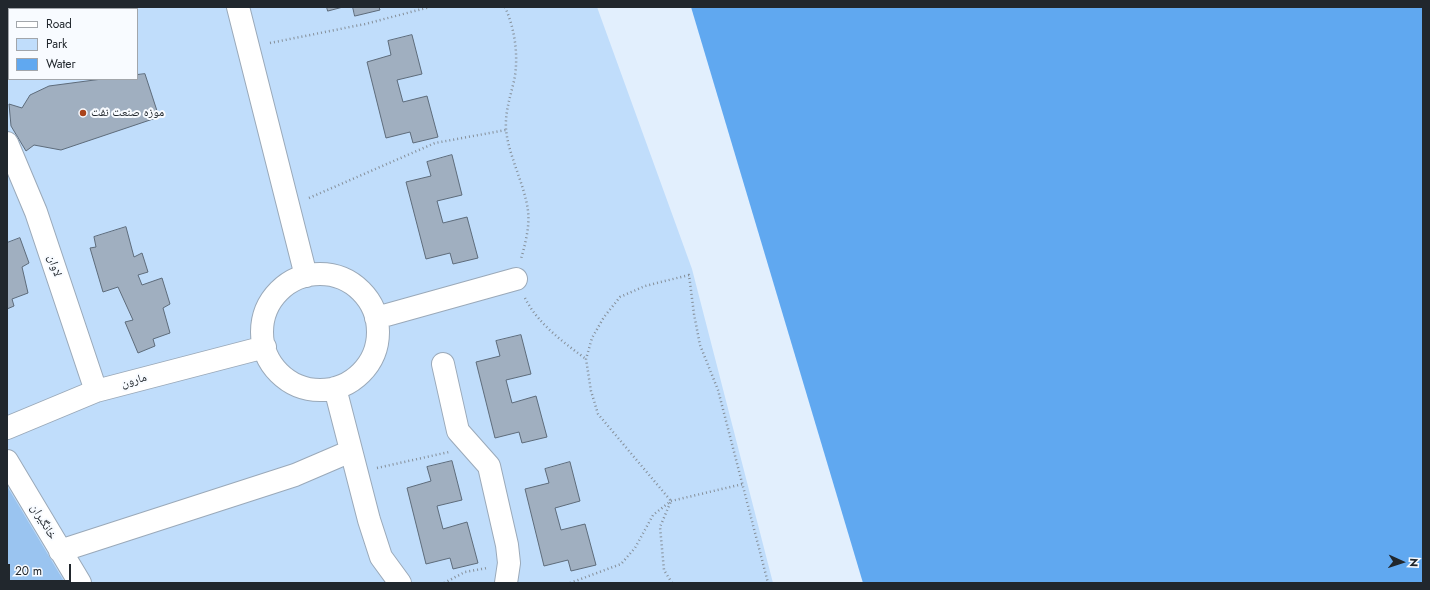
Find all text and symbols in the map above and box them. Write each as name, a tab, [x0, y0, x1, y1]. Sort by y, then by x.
legend	[8, 8, 138, 80]
text: Road	[46, 15, 72, 33]
text: Park	[46, 35, 67, 53]
text: Water	[46, 55, 76, 73]
place label: موزه صنعت نفت	[91, 106, 164, 120]
marker: موزه صنعت نفت	[78, 108, 88, 118]
street label: لاوان	[44, 253, 64, 279]
street label: مارون	[120, 371, 148, 391]
street label: خانگیران	[27, 502, 59, 542]
north arrow	[1382, 542, 1422, 582]
scale bar	[10, 556, 73, 582]
text: N	[1406, 558, 1422, 567]
text: 20 m	[15, 562, 42, 580]

